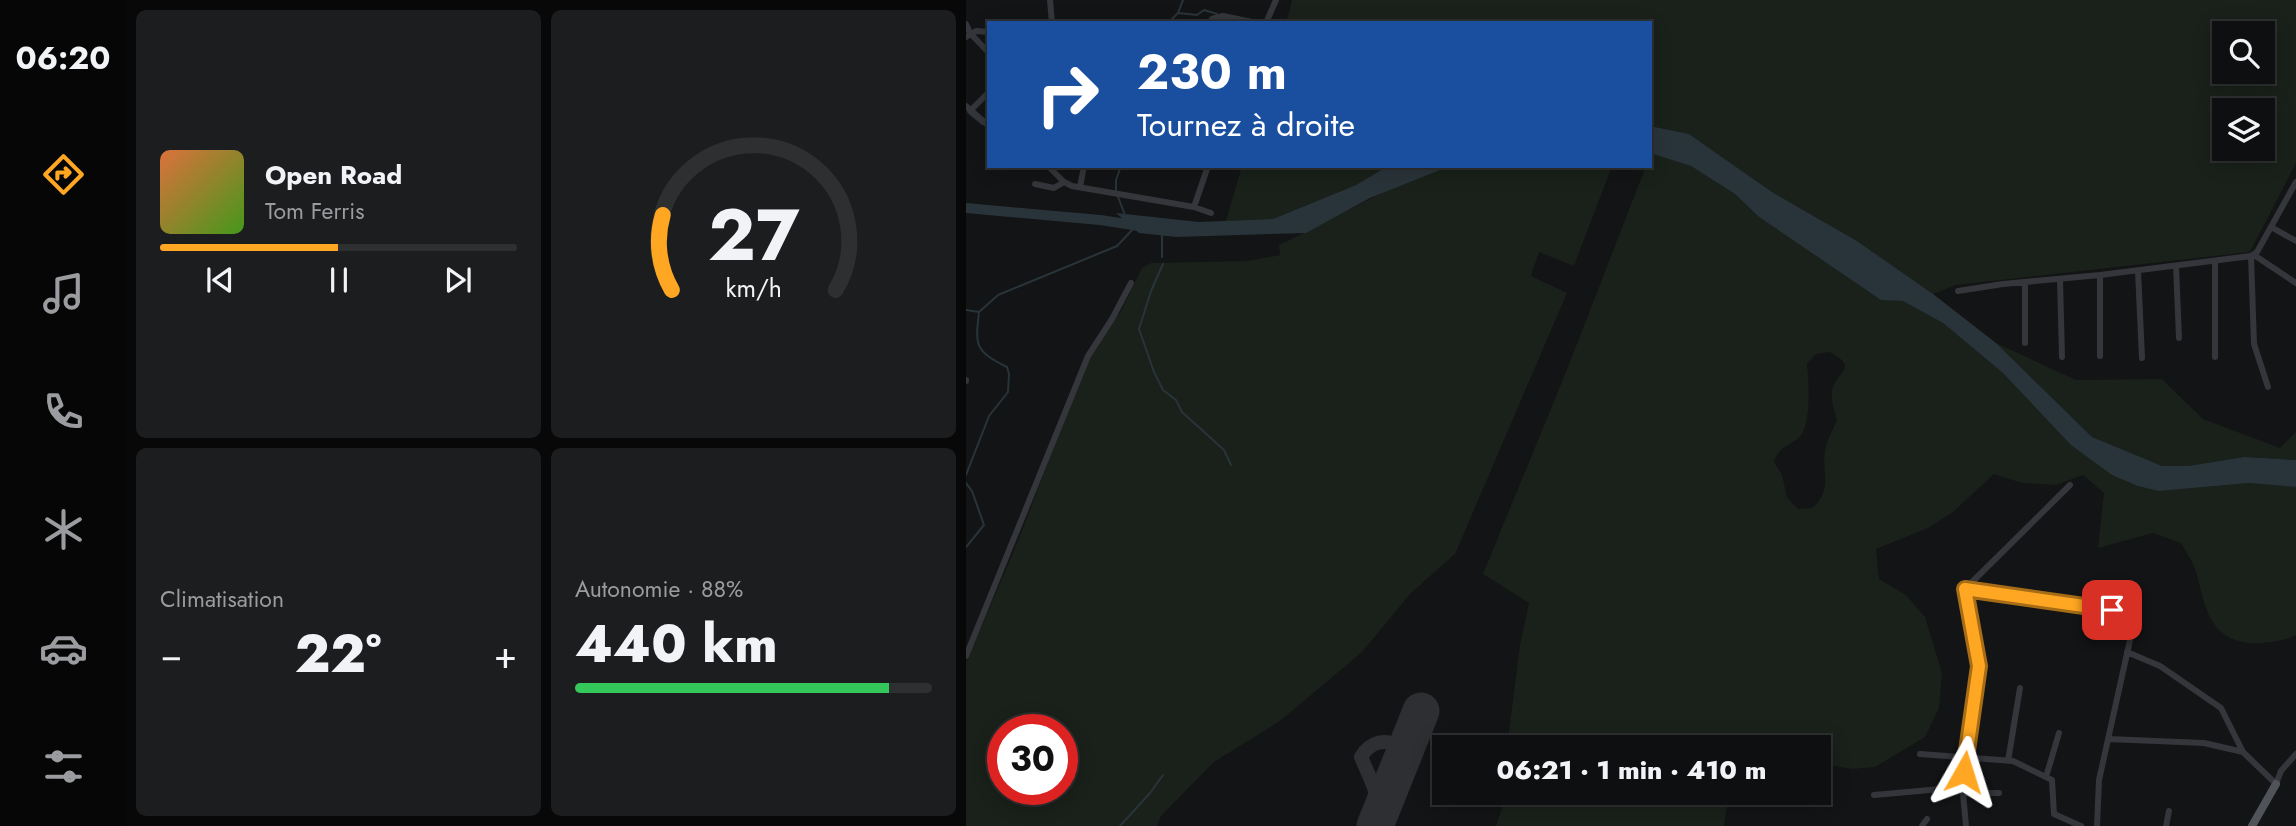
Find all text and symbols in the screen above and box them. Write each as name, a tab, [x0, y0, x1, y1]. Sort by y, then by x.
map controls	[2212, 21, 2275, 161]
button: search	[2212, 21, 2275, 84]
text: 06:20	[15, 35, 111, 81]
text: 230 m	[1137, 37, 1287, 107]
icon: right	[1022, 49, 1113, 140]
button: layers	[2212, 98, 2275, 161]
text: Tournez à droite	[1137, 102, 1355, 148]
icon: directions	[39, 150, 88, 199]
text: Open Road	[265, 156, 402, 194]
text: 27	[708, 183, 799, 288]
text: Tom Ferris	[265, 194, 364, 228]
icon: previous	[201, 261, 239, 299]
icon: pause	[320, 261, 358, 299]
icon: next	[439, 261, 477, 299]
icon: music	[39, 269, 88, 318]
text: km/h	[725, 270, 782, 306]
icon: phone	[39, 387, 88, 436]
icon: climate	[39, 505, 88, 554]
text: Autonomie · 88%	[575, 572, 743, 606]
pin	[2082, 580, 2142, 640]
text: Climatisation	[160, 582, 284, 616]
icon: arrive	[2093, 591, 2131, 629]
text: 440 km	[575, 606, 778, 682]
text: 22°	[295, 616, 381, 692]
icon: car	[39, 624, 88, 673]
text: −	[160, 627, 182, 682]
text: +	[494, 627, 517, 682]
speed limit sign: 30	[987, 714, 1078, 805]
position arrow	[1927, 735, 2001, 809]
icon: filters	[39, 742, 88, 791]
text: 06:21 · 1 min · 410 m	[1497, 751, 1766, 789]

